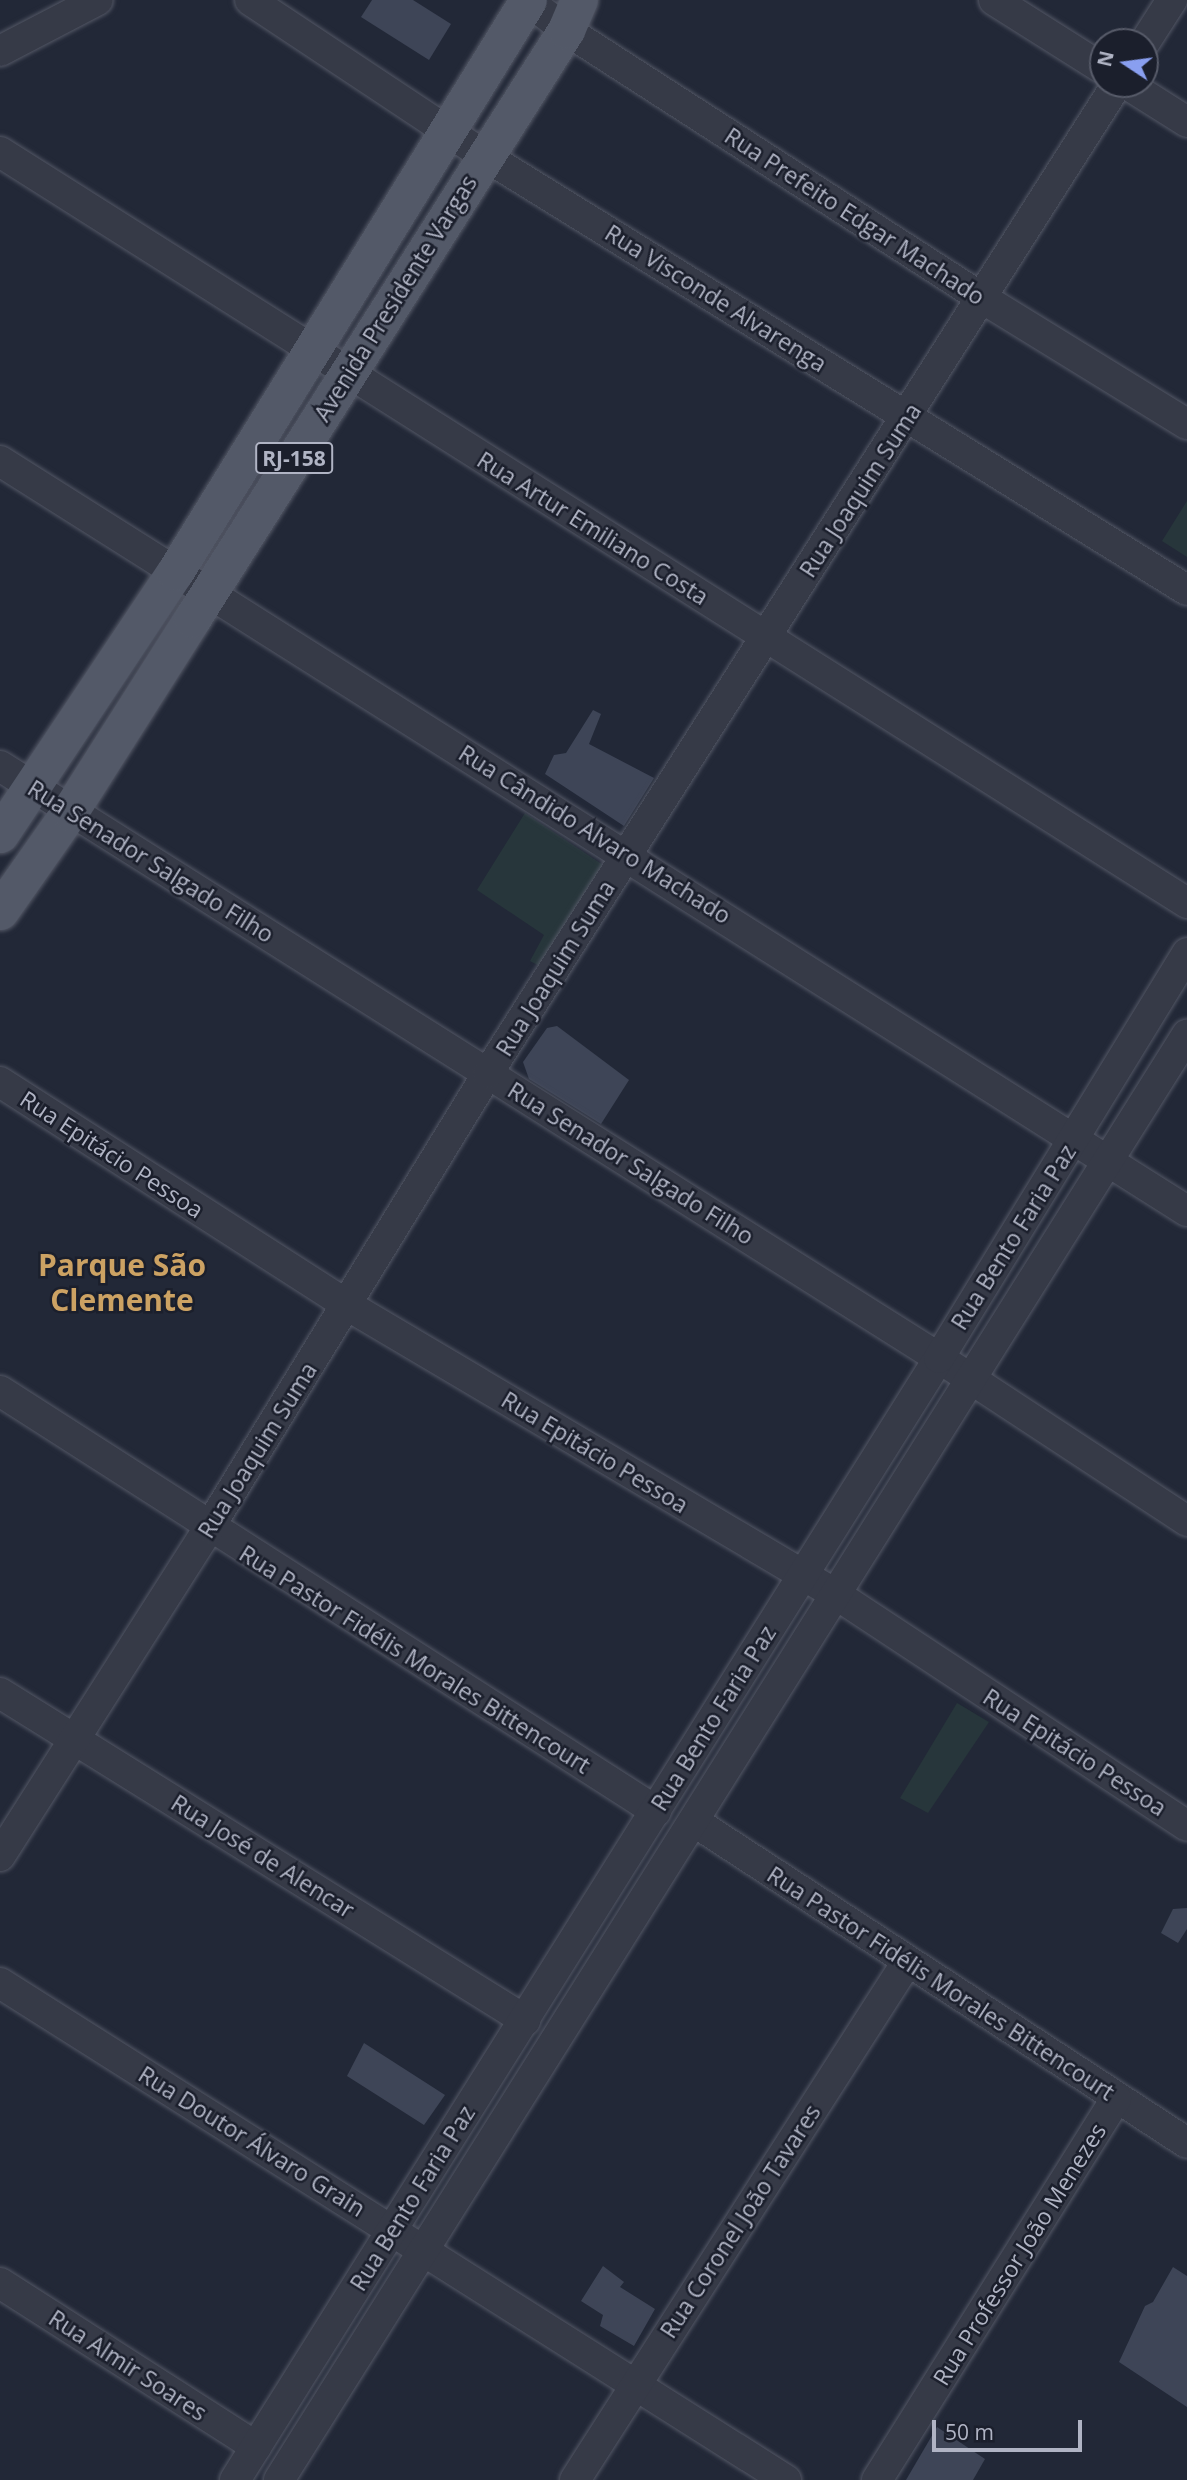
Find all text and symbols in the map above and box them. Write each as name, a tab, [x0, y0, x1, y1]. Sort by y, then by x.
north arrow	[1089, 28, 1159, 98]
text: N	[1091, 48, 1120, 69]
street label: Rua Prefeito Edgar Machado	[720, 122, 990, 310]
street label: Avenida Presidente Vargas	[308, 170, 482, 426]
street label: Rua Visconde Alvarenga	[600, 219, 832, 377]
street label: Rua Joaquim Suma	[793, 398, 927, 582]
road number: RJ-158	[254, 440, 334, 476]
street label: Rua Artur Emiliano Costa	[472, 446, 714, 610]
street label: Rua Cândido Alvaro Machado	[454, 739, 736, 929]
street label: Rua Senador Salgado Filho	[23, 774, 279, 948]
street label: Rua Joaquim Suma	[490, 875, 620, 1061]
street label: Rua Senador Salgado Filho	[503, 1076, 759, 1250]
street label: Rua Epitácio Pessoa	[15, 1085, 209, 1223]
street label: Rua Bento Faria Paz	[945, 1139, 1081, 1335]
district label: Parque São Clemente	[38, 1247, 206, 1318]
street label: Rua Joaquim Suma	[192, 1357, 322, 1543]
street label: Rua Epitácio Pessoa	[497, 1385, 693, 1519]
street label: Rua Pastor Fidélis Morales Bittencourt	[235, 1539, 595, 1779]
street label: Rua Bento Faria Paz	[645, 1620, 781, 1816]
street label: Rua Epitácio Pessoa	[978, 1683, 1172, 1821]
street label: Rua José de Alencar	[166, 1789, 360, 1923]
street label: Rua Pastor Fidélis Morales Bittencourt	[762, 1860, 1120, 2106]
street label: Rua Doutor Álvaro Grain	[134, 2060, 370, 2222]
street label: Rua Coronel João Tavares	[654, 2099, 826, 2343]
street label: Rua Bento Faria Paz	[344, 2100, 480, 2296]
street label: Rua Professor João Menezes	[927, 2118, 1111, 2390]
street label: Rua Almir Soares	[44, 2304, 212, 2426]
scale bar	[935, 2406, 1086, 2450]
text: 50 m	[945, 2418, 994, 2446]

